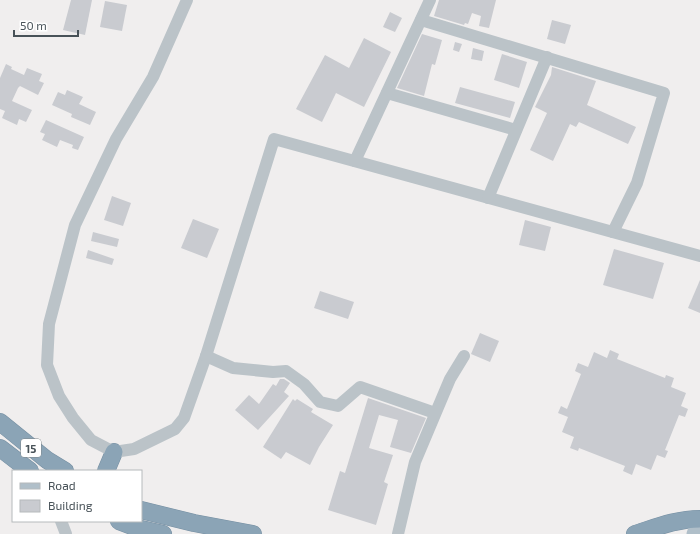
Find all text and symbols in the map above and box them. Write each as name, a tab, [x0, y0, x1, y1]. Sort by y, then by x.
scale bar	[14, 12, 78, 38]
text: 50 m	[20, 18, 47, 32]
road number: 15	[21, 439, 41, 457]
legend	[12, 470, 142, 522]
text: Road	[48, 478, 76, 492]
text: Building	[48, 498, 93, 512]

